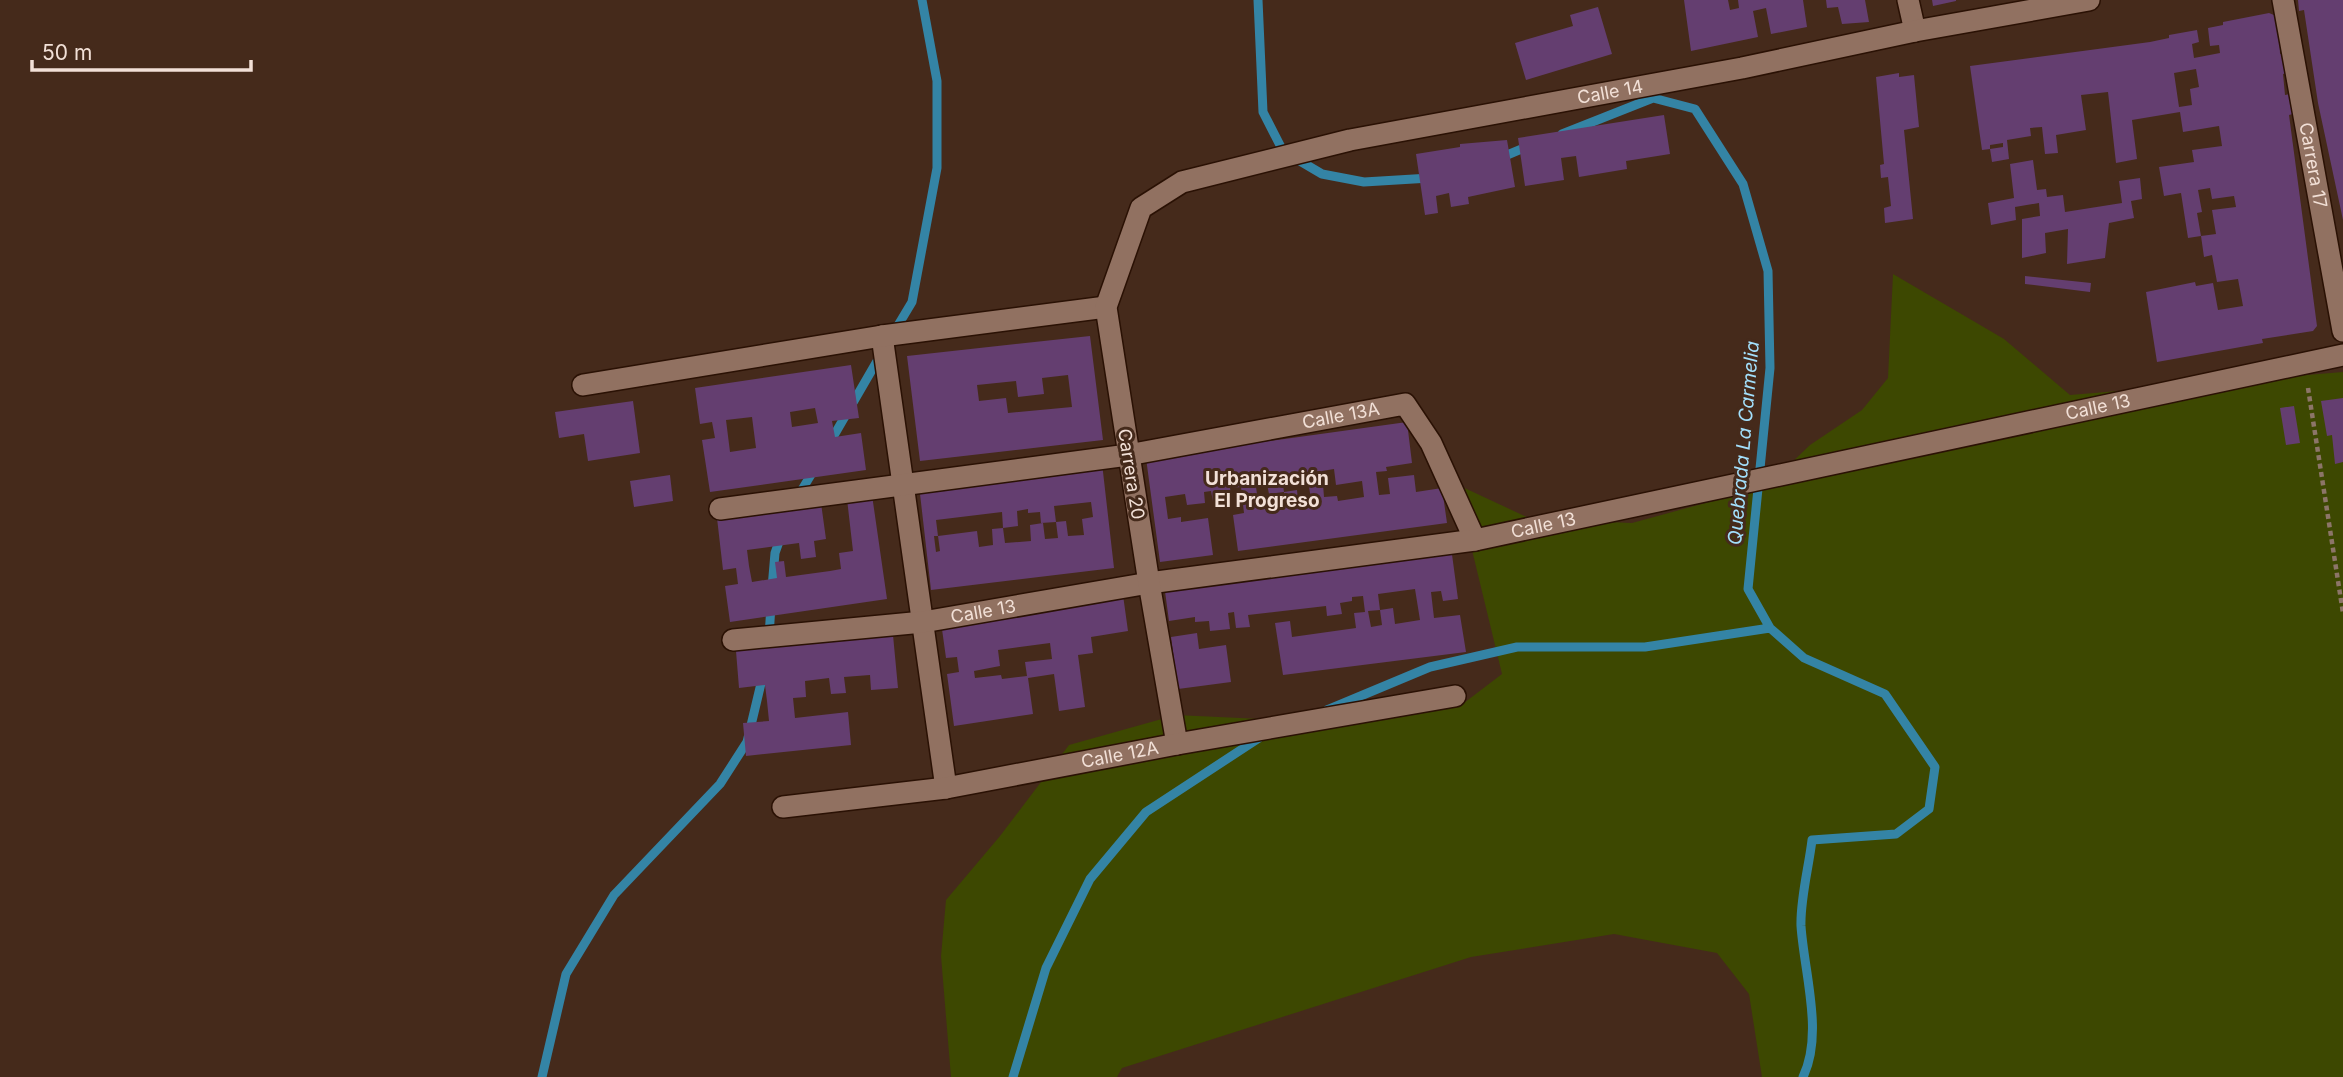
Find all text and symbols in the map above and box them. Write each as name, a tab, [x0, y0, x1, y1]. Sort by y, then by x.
scale bar	[32, 28, 250, 72]
text: 50 m	[42, 40, 92, 65]
street label: Calle 14	[1575, 75, 1645, 108]
street label: Carrera 17	[2295, 121, 2332, 210]
water label: Quebrada La Carmelia	[1723, 340, 1764, 546]
street label: Calle 13	[2063, 390, 2132, 424]
street label: Calle 13A	[1300, 398, 1381, 433]
street label: Carrera 20	[1114, 427, 1149, 521]
district label: Urbanización El Progreso	[1205, 467, 1329, 512]
street label: Calle 13	[1509, 508, 1578, 542]
street label: Calle 13	[949, 595, 1017, 627]
street label: Calle 12A	[1079, 737, 1160, 772]

